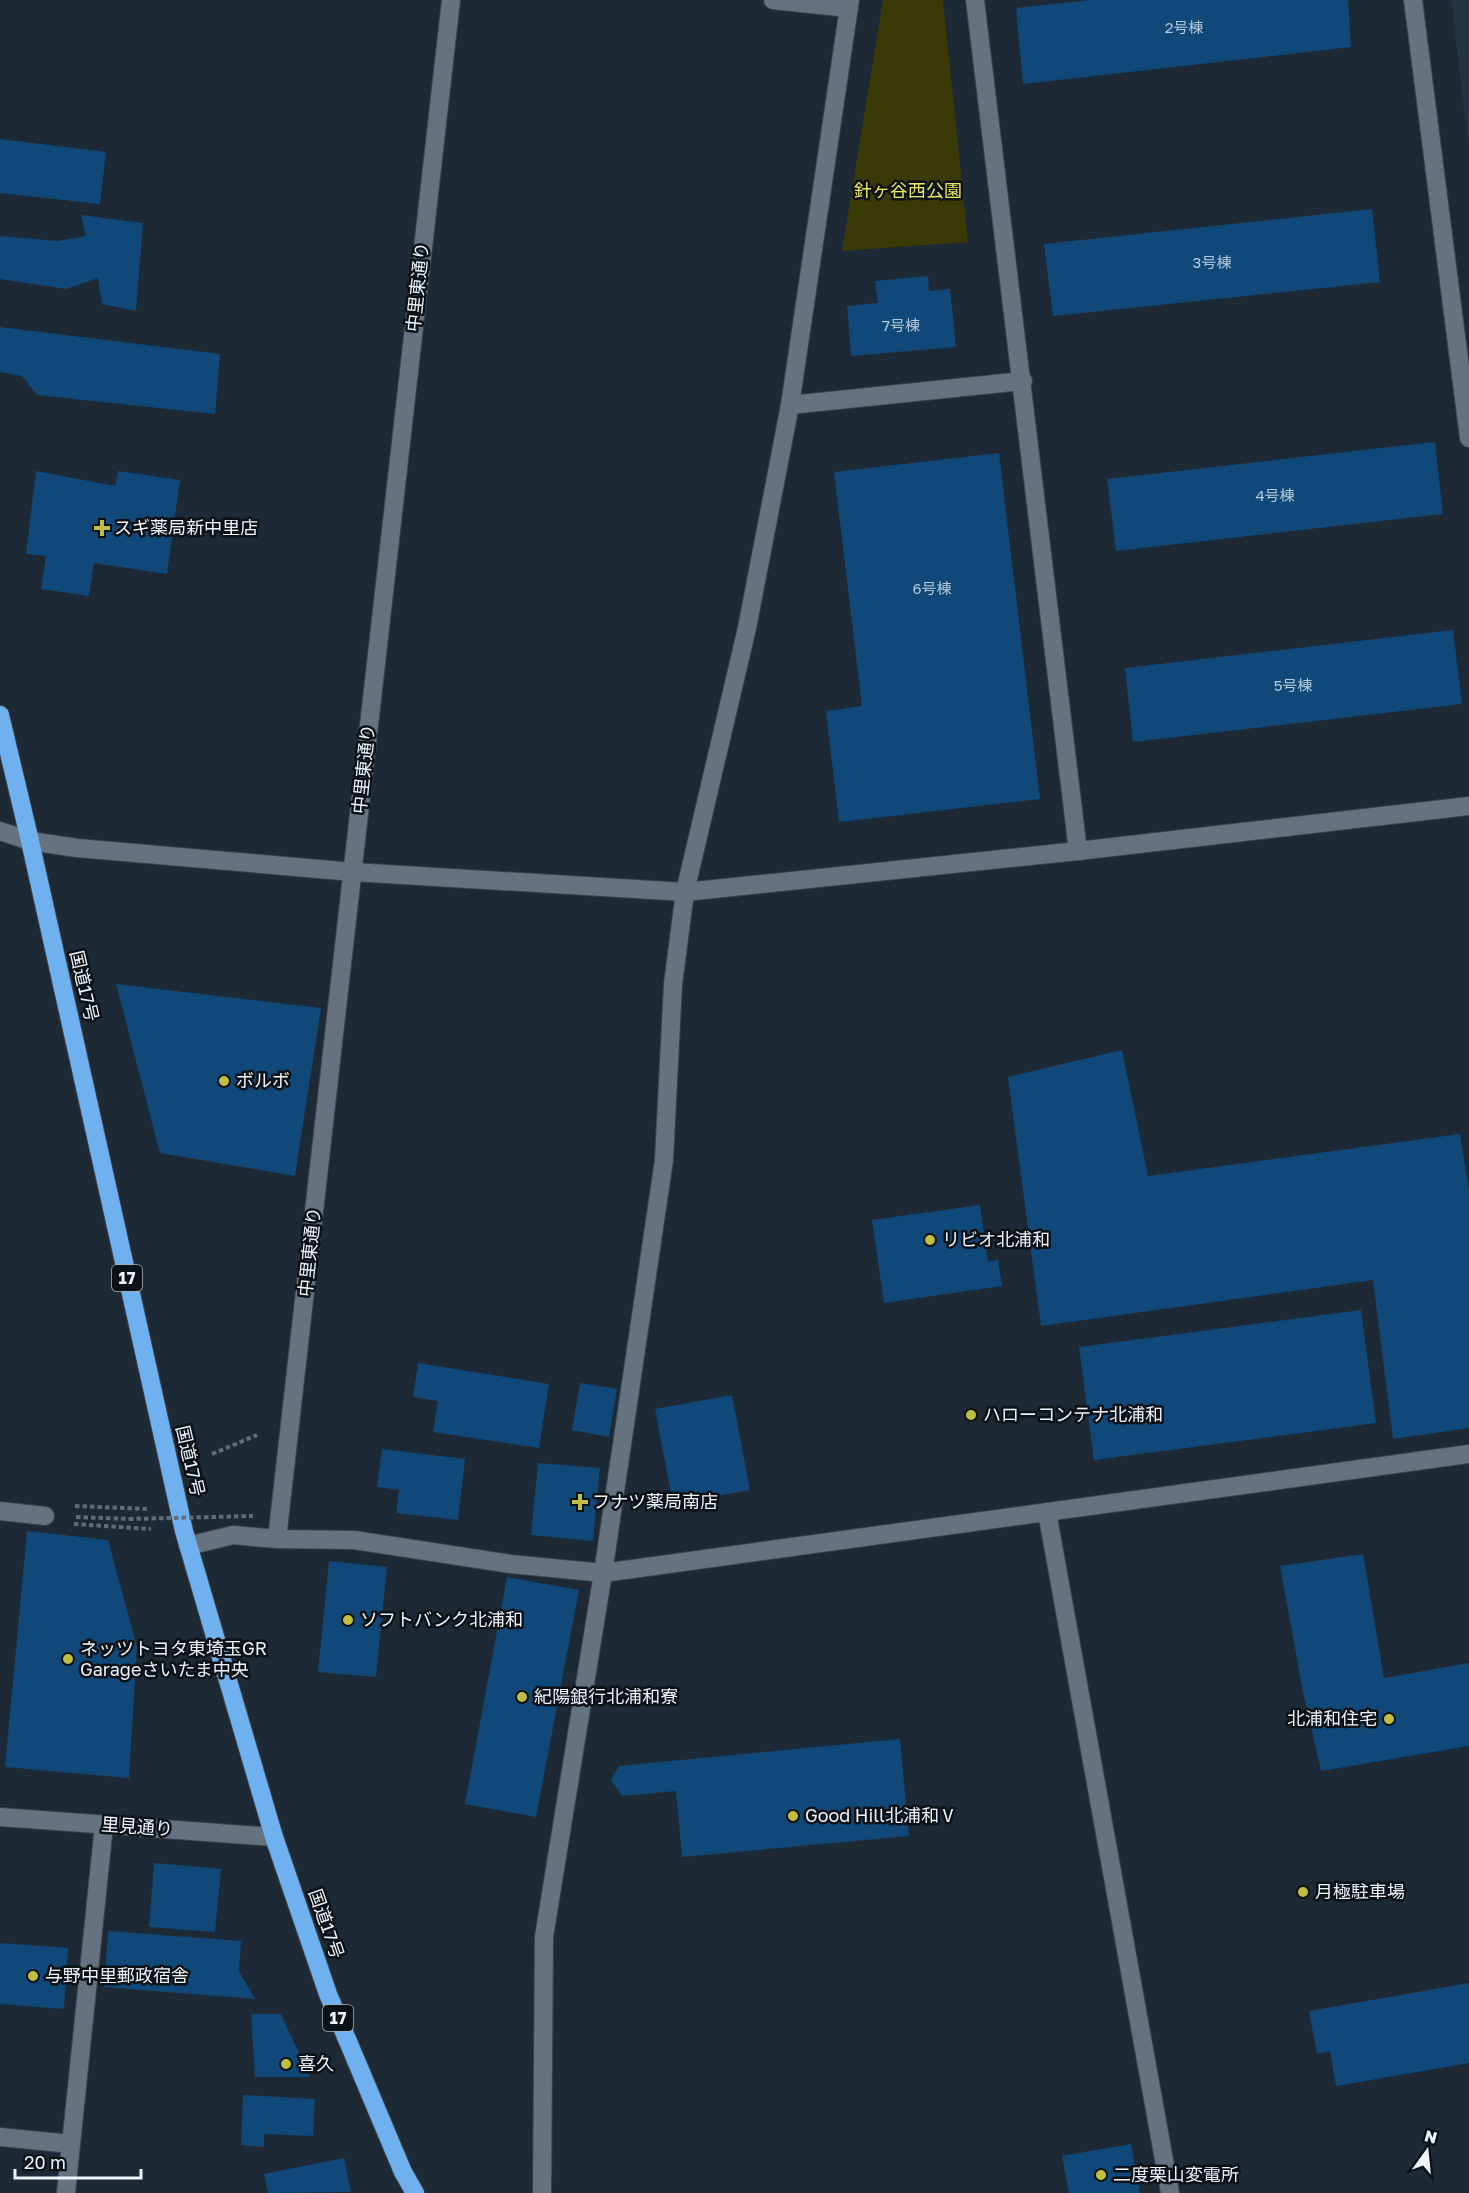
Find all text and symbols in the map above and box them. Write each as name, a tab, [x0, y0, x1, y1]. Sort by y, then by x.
house number: 2号棟	[1165, 18, 1203, 36]
park label: 針ヶ谷西公園	[854, 179, 962, 201]
street label: 中里東通り	[401, 241, 433, 333]
house number: 3号棟	[1193, 253, 1231, 271]
house number: 7号棟	[882, 316, 920, 334]
house number: 4号棟	[1255, 486, 1295, 504]
place label: スギ薬局新中里店	[114, 516, 258, 538]
marker: スギ薬局新中里店	[95, 521, 109, 535]
house number: 6号棟	[912, 579, 952, 597]
house number: 5号棟	[1274, 676, 1312, 694]
street label: 中里東通り	[347, 723, 379, 815]
street label: 国道17号	[66, 948, 104, 1023]
place label: ボルボ	[236, 1069, 290, 1091]
marker: ボルボ	[217, 1074, 231, 1088]
street label: 中里東通り	[293, 1206, 325, 1298]
place label: リビオ北浦和	[942, 1228, 1050, 1250]
marker: リビオ北浦和	[923, 1233, 937, 1247]
road number: 17	[112, 1265, 142, 1291]
place label: ハローコンテナ北浦和	[983, 1403, 1163, 1425]
marker: ハローコンテナ北浦和	[964, 1408, 978, 1422]
street label: 国道17号	[172, 1423, 210, 1498]
place label: フナツ薬局南店	[592, 1490, 718, 1512]
marker: フナツ薬局南店	[573, 1495, 587, 1509]
place label: ソフトバンク北浦和	[360, 1608, 523, 1630]
marker: ソフトバンク北浦和	[341, 1613, 355, 1627]
place label: ネッツトヨタ東埼玉GR Garageさいたま中央	[80, 1637, 267, 1680]
marker: ネッツトヨタ東埼玉GR Garageさいたま中央	[61, 1652, 75, 1666]
place label: 紀陽銀行北浦和寮	[534, 1685, 678, 1707]
marker: 紀陽銀行北浦和寮	[515, 1690, 529, 1704]
place label: 北浦和住宅	[1287, 1707, 1377, 1729]
marker: 北浦和住宅	[1382, 1712, 1396, 1726]
place label: Good Hill北浦和Ⅴ	[805, 1804, 957, 1826]
marker: Good Hill北浦和Ⅴ	[786, 1809, 800, 1823]
street label: 里見通り	[100, 1813, 174, 1839]
place label: 月極駐車場	[1315, 1880, 1405, 1902]
marker: 月極駐車場	[1296, 1885, 1310, 1899]
street label: 国道17号	[305, 1886, 349, 1961]
place label: 与野中里郵政宿舎	[45, 1964, 189, 1986]
marker: 与野中里郵政宿舎	[26, 1969, 40, 1983]
road number: 17	[323, 2005, 353, 2031]
place label: 喜久	[298, 2052, 334, 2074]
marker: 喜久	[279, 2057, 293, 2071]
north arrow	[1397, 2121, 1457, 2181]
text: N	[1422, 2125, 1439, 2148]
scale bar	[15, 2142, 141, 2180]
text: 20 m	[24, 2151, 66, 2173]
place label: 二度栗山変電所	[1113, 2163, 1239, 2185]
marker: 二度栗山変電所	[1094, 2168, 1108, 2182]

